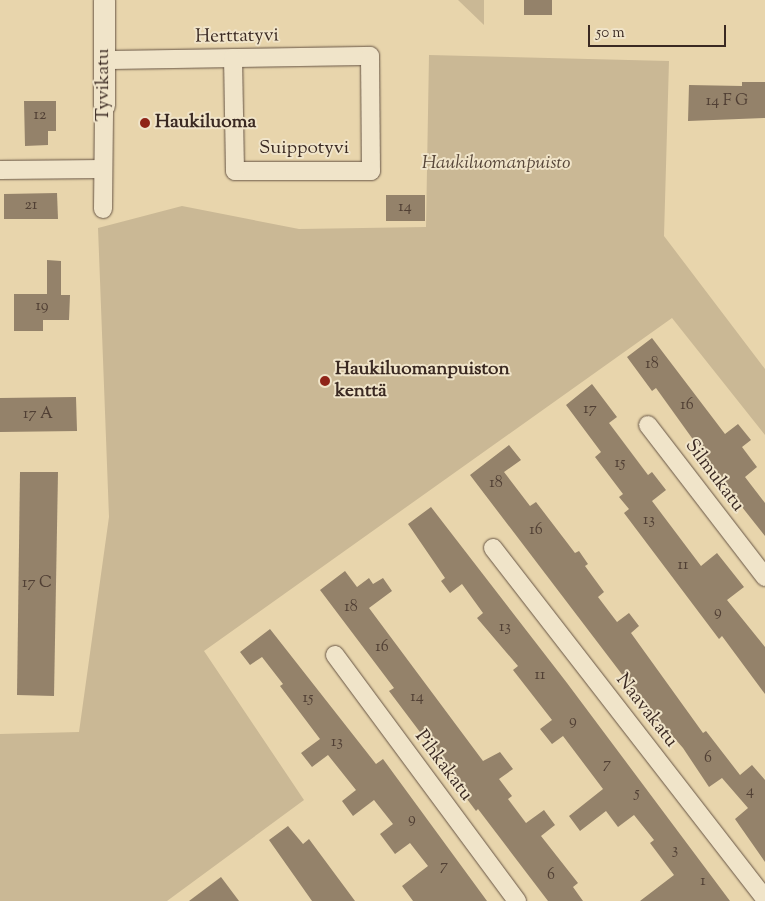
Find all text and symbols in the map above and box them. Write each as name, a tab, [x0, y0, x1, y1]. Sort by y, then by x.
scale bar	[590, 15, 728, 47]
text: 50 m	[596, 23, 625, 44]
street label: Herttatyvi	[195, 25, 279, 49]
street label: Tyvikatu	[93, 49, 115, 121]
house number: 14 F G	[706, 92, 748, 112]
house number: 12	[34, 106, 46, 126]
place label: Haukiluoma	[155, 112, 256, 134]
marker: Haukiluoma	[139, 117, 151, 129]
street label: Suippotyvi	[259, 138, 349, 160]
park label: Haukiluomanpuisto	[422, 153, 570, 175]
house number: 21	[25, 196, 37, 216]
house number: 14	[398, 198, 412, 218]
house number: 19	[35, 297, 49, 317]
house number: 18	[645, 355, 659, 375]
place label: Haukiluomanpuiston kenttä	[335, 359, 510, 403]
marker: Haukiluomanpuiston kenttä	[319, 375, 331, 387]
house number: 16	[680, 396, 694, 416]
house number: 17	[583, 400, 597, 420]
house number: 17 A	[23, 405, 53, 425]
street label: Silmukatu	[679, 435, 749, 517]
house number: 15	[615, 454, 625, 474]
house number: 18	[489, 474, 503, 494]
house number: 13	[643, 511, 655, 531]
house number: 16	[529, 521, 543, 541]
house number: 11	[678, 556, 688, 576]
house number: 17 C	[22, 574, 52, 594]
house number: 18	[344, 598, 358, 618]
house number: 9	[714, 603, 722, 623]
house number: 13	[499, 618, 511, 638]
house number: 16	[375, 638, 389, 658]
house number: 11	[535, 666, 545, 686]
street label: Naavakatu	[610, 670, 682, 752]
house number: 14	[410, 688, 424, 708]
house number: 15	[303, 689, 313, 709]
house number: 9	[569, 712, 577, 732]
street label: Pihkakatu	[409, 726, 477, 806]
house number: 13	[331, 733, 343, 753]
house number: 6	[704, 749, 712, 769]
house number: 7	[603, 755, 611, 775]
house number: 4	[746, 782, 754, 802]
house number: 5	[634, 784, 640, 804]
house number: 9	[408, 810, 416, 830]
house number: 3	[672, 841, 678, 861]
house number: 7	[440, 857, 448, 877]
house number: 6	[547, 866, 555, 886]
house number: 1	[700, 872, 706, 892]

